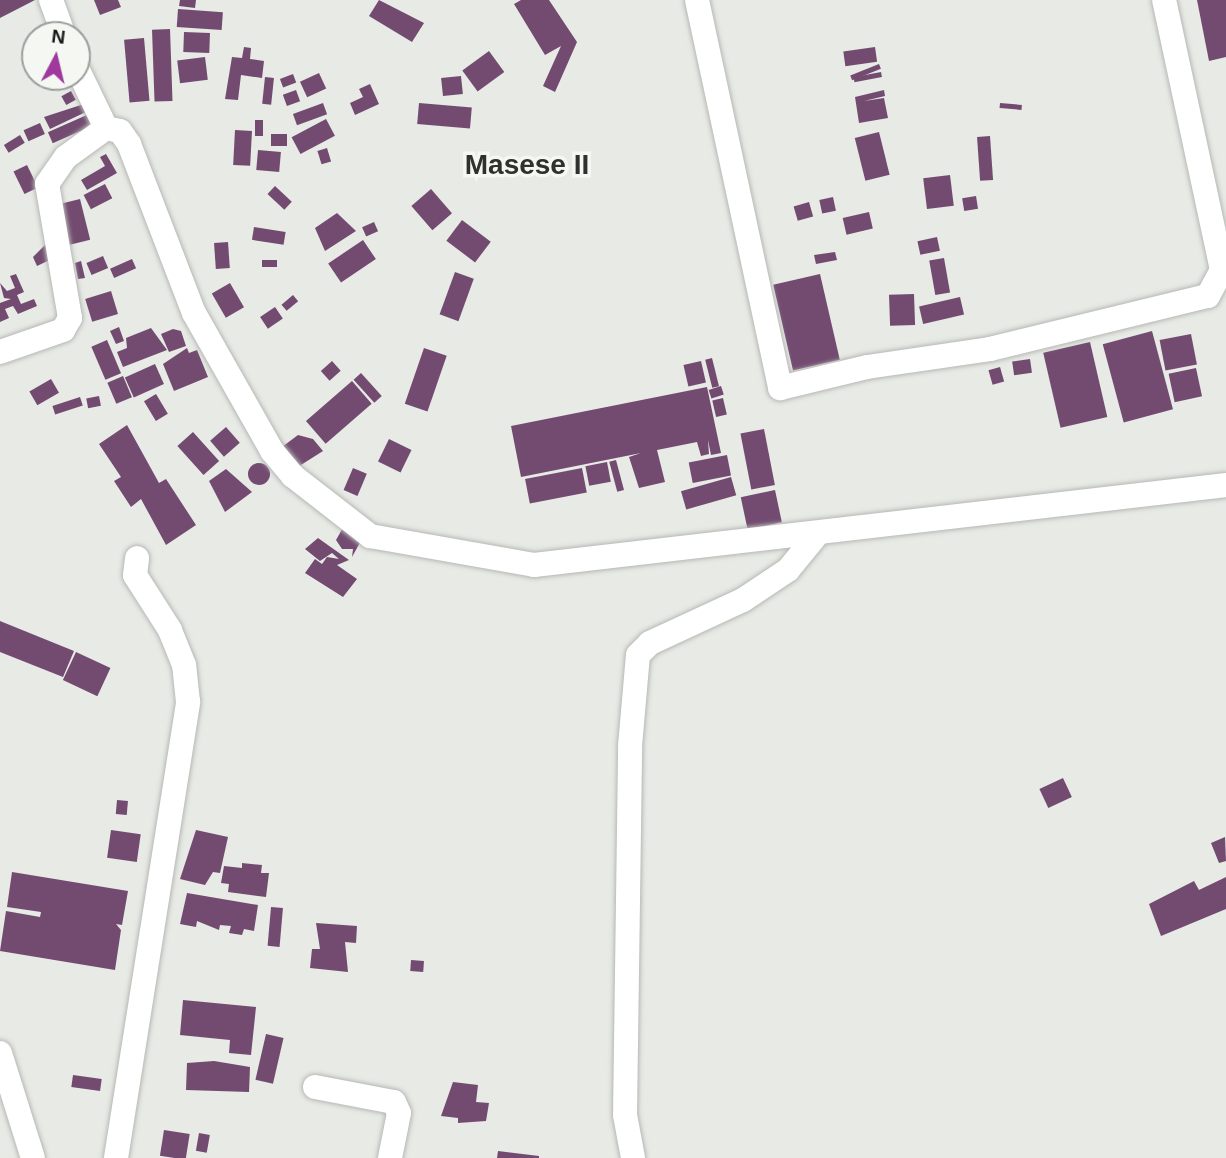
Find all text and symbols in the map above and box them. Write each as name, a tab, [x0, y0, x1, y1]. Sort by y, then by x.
north arrow	[21, 21, 91, 91]
text: N	[50, 25, 66, 48]
district label: Masese II	[465, 148, 589, 182]

